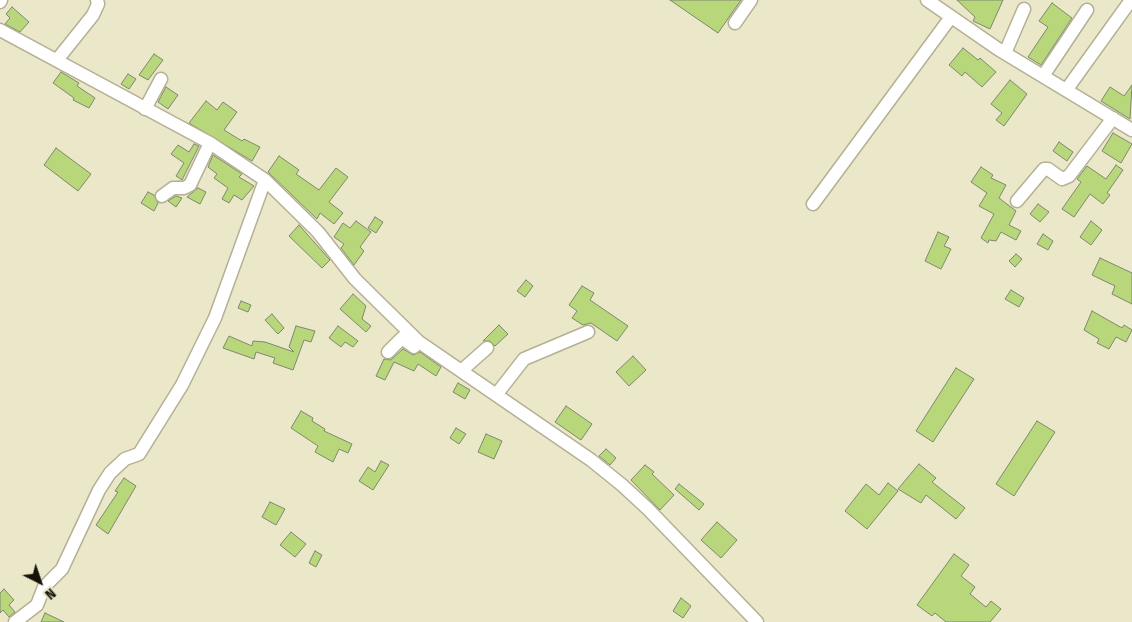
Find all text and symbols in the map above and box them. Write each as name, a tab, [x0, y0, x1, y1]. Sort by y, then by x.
north arrow	[15, 557, 65, 607]
text: N	[41, 585, 59, 603]

